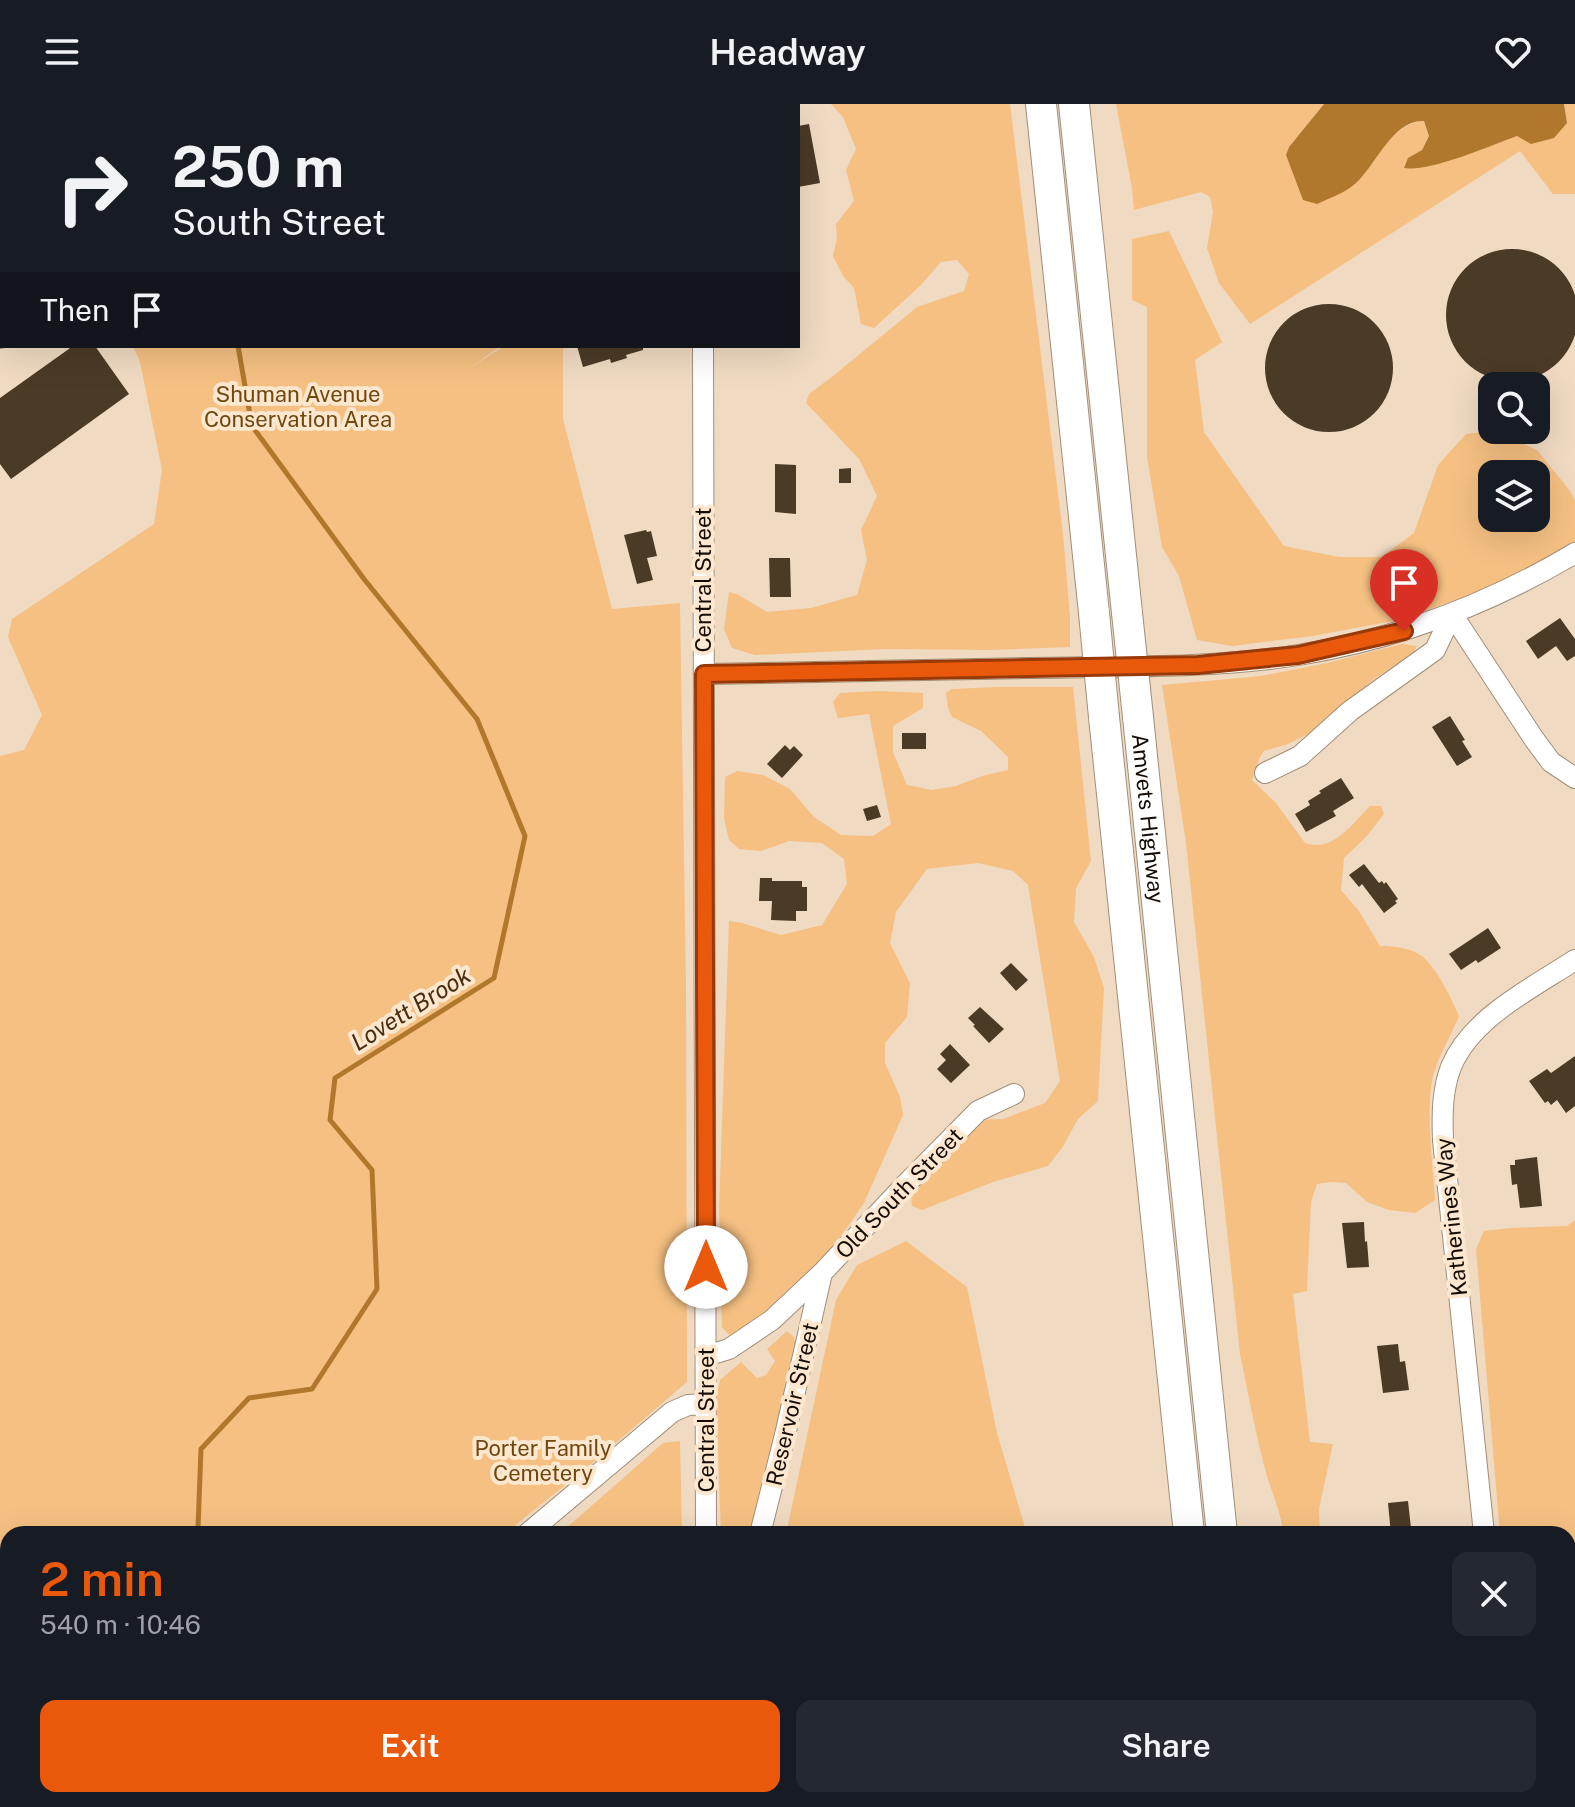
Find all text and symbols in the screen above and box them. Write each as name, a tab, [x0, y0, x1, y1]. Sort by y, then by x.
icon: menu	[40, 30, 84, 74]
icon: heart	[1491, 30, 1535, 74]
text: Headway	[709, 31, 866, 73]
text: 250 m	[172, 134, 344, 200]
icon: right	[40, 136, 144, 240]
text: South Street	[172, 201, 386, 243]
icon: arrive	[125, 288, 169, 332]
text: Then	[40, 292, 109, 328]
map controls	[1478, 372, 1550, 532]
button: search	[1478, 372, 1550, 444]
park label: Shuman Avenue Conservation Area	[204, 381, 392, 432]
button: layers	[1478, 460, 1550, 532]
street label: Central Street	[690, 508, 716, 653]
pin	[1370, 549, 1438, 631]
icon: arrive	[1382, 561, 1426, 605]
street label: Amvets Highway	[1127, 732, 1170, 905]
water label: Lovett Brook	[346, 960, 475, 1056]
street label: Old South Street	[830, 1122, 968, 1264]
street label: Katherines Way	[1430, 1136, 1472, 1297]
position arrow	[664, 1225, 748, 1309]
street label: Reservoir Street	[761, 1320, 823, 1488]
street label: Central Street	[693, 1348, 719, 1493]
park label: Porter Family Cemetery	[475, 1435, 612, 1486]
text: 2 min	[40, 1550, 164, 1607]
button: close	[1452, 1552, 1536, 1636]
text: 540 m · 10:46	[40, 1609, 201, 1640]
button: Exit	[40, 1700, 780, 1792]
button: Share	[796, 1700, 1536, 1792]

